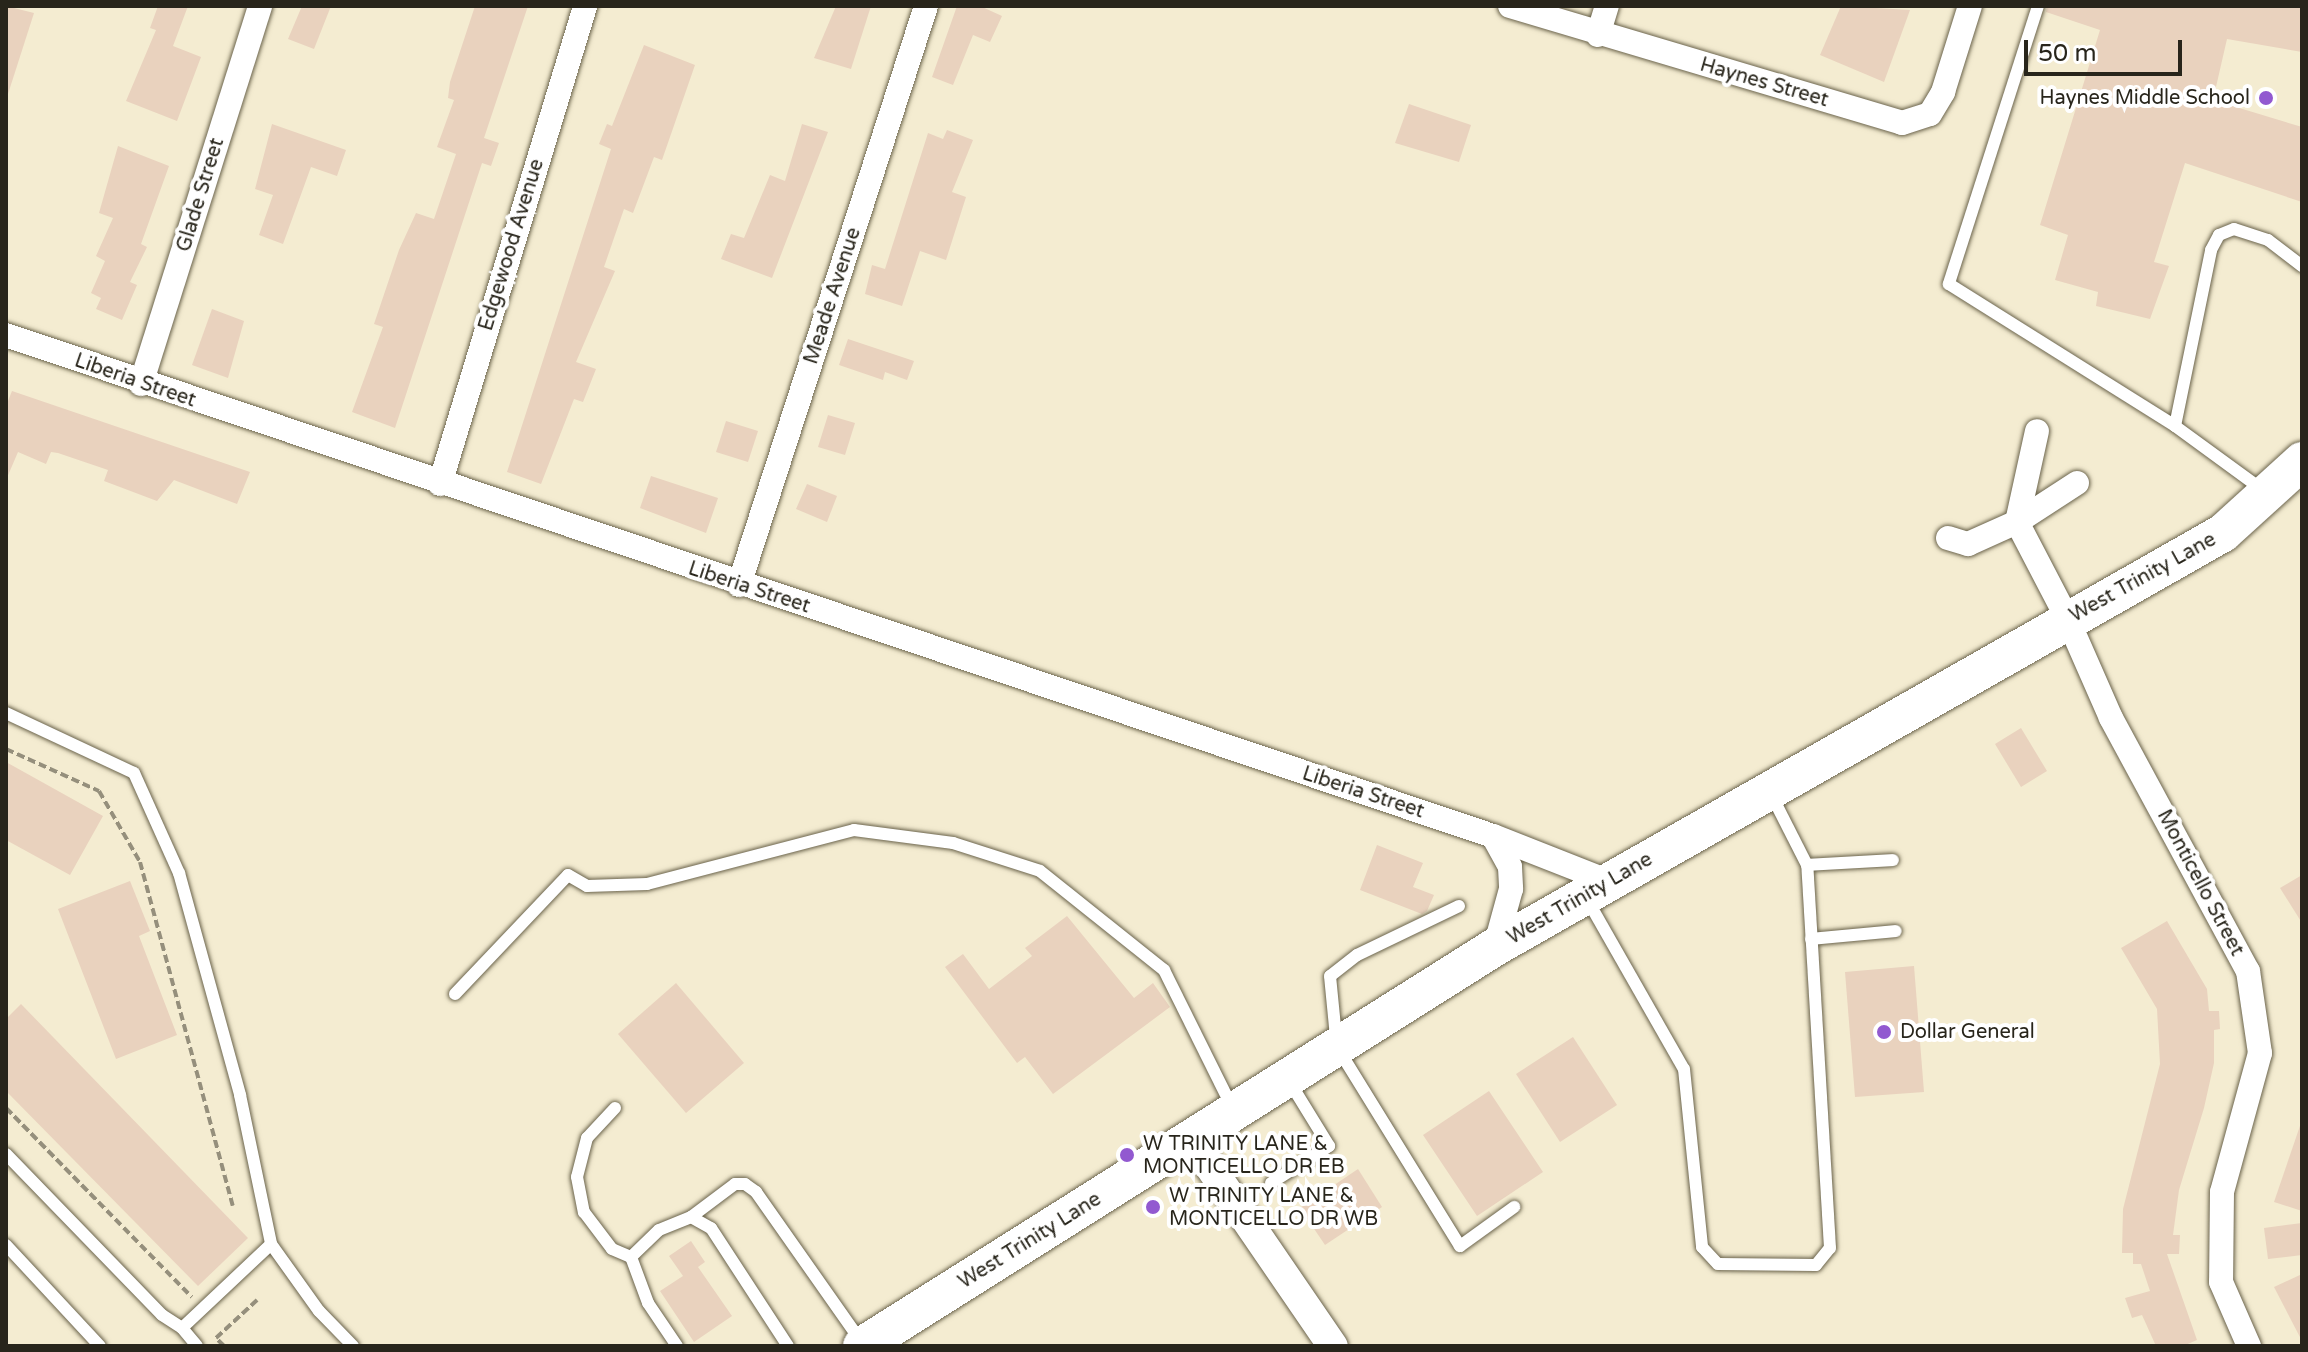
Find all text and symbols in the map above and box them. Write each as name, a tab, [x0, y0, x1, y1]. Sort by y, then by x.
scale bar	[2028, 24, 2186, 74]
text: 50 m	[2038, 39, 2096, 68]
street label: Haynes Street	[1697, 53, 1831, 113]
place label: Haynes Middle School	[2040, 86, 2250, 110]
marker: Haynes Middle School	[2257, 89, 2275, 107]
street label: Glade Street	[172, 135, 230, 255]
street label: Edgewood Avenue	[474, 156, 550, 334]
street label: Meade Avenue	[800, 225, 866, 367]
street label: Liberia Street	[71, 349, 199, 413]
street label: West Trinity Lane	[2066, 528, 2220, 628]
street label: Liberia Street	[685, 557, 813, 619]
street label: Liberia Street	[1299, 762, 1427, 824]
street label: Monticello Street	[2151, 806, 2249, 960]
street label: West Trinity Lane	[1503, 848, 1657, 950]
place label: Dollar General	[1900, 1020, 2035, 1044]
marker: Dollar General	[1875, 1023, 1893, 1041]
place label: W TRINITY LANE & MONTICELLO DR EB	[1143, 1132, 1345, 1179]
marker: W TRINITY LANE & MONTICELLO DR EB	[1118, 1146, 1136, 1164]
place label: W TRINITY LANE & MONTICELLO DR WB	[1169, 1184, 1378, 1231]
street label: West Trinity Lane	[954, 1187, 1106, 1295]
marker: W TRINITY LANE & MONTICELLO DR WB	[1144, 1198, 1162, 1216]

